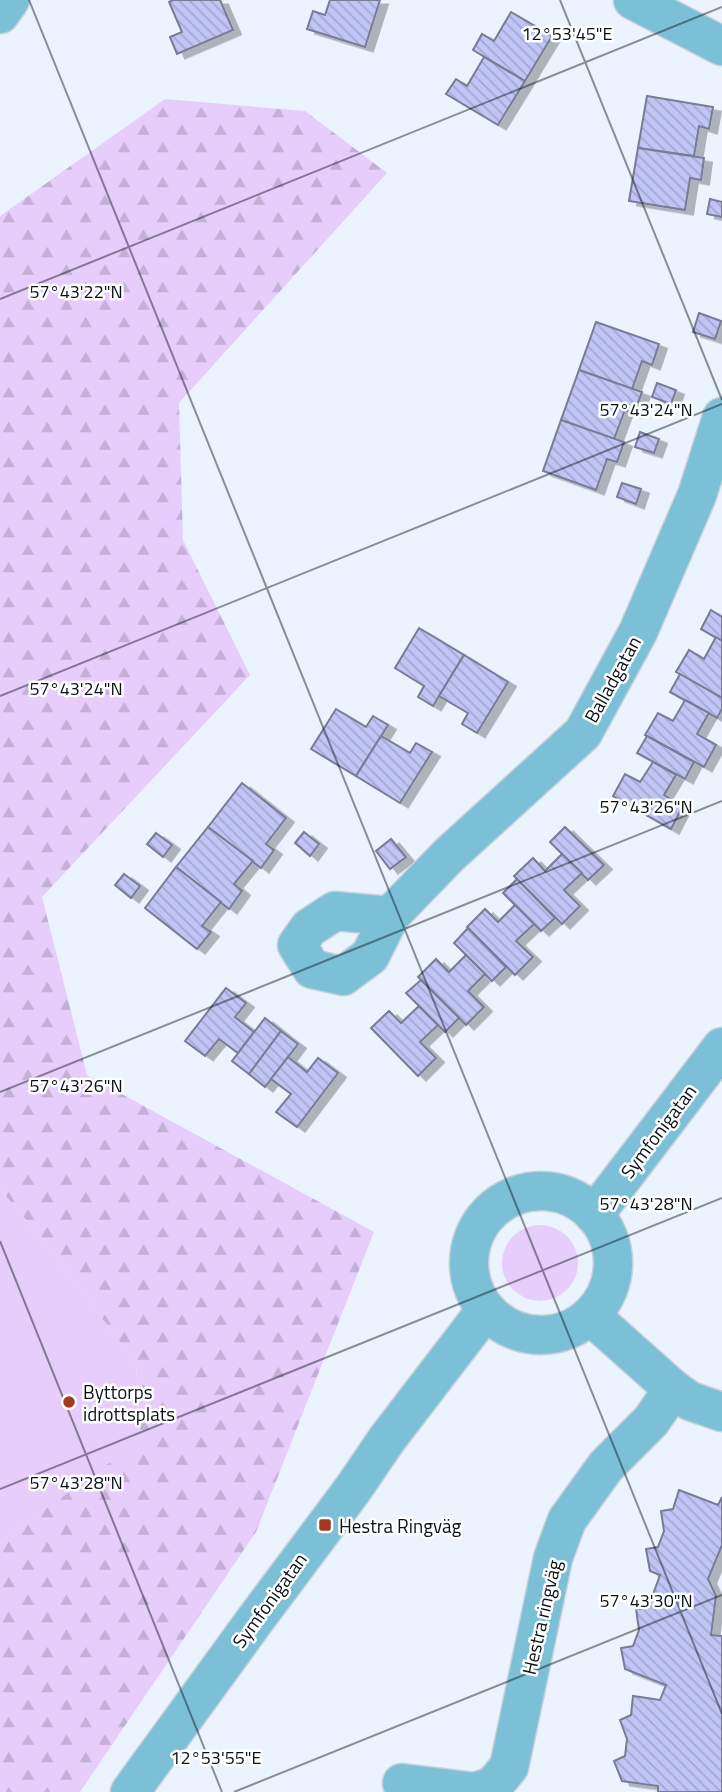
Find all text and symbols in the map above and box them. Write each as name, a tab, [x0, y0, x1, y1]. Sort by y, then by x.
text: 12°53'45"E	[522, 20, 613, 47]
text: 57°43'22"N	[29, 278, 123, 305]
text: 57°43'24"N	[599, 396, 693, 423]
street label: Balladgatan	[576, 630, 648, 728]
text: 57°43'24"N	[29, 675, 123, 702]
text: 57°43'26"N	[599, 793, 693, 820]
text: 57°43'26"N	[29, 1072, 123, 1099]
street label: Symfonigatan	[613, 1078, 703, 1184]
text: 57°43'28"N	[599, 1190, 693, 1217]
place label: Byttorps idrottsplats	[83, 1377, 175, 1428]
marker: Byttorps idrottsplats	[61, 1394, 77, 1410]
text: 57°43'28"N	[29, 1469, 123, 1496]
place label: Hestra Ringväg	[339, 1511, 461, 1540]
marker: Hestra Ringväg	[317, 1517, 333, 1533]
street label: Symfonigatan	[225, 1546, 313, 1654]
street label: Hestra ringväg	[514, 1556, 568, 1677]
text: 57°43'30"N	[599, 1587, 693, 1614]
text: 12°53'55"E	[171, 1744, 262, 1771]

